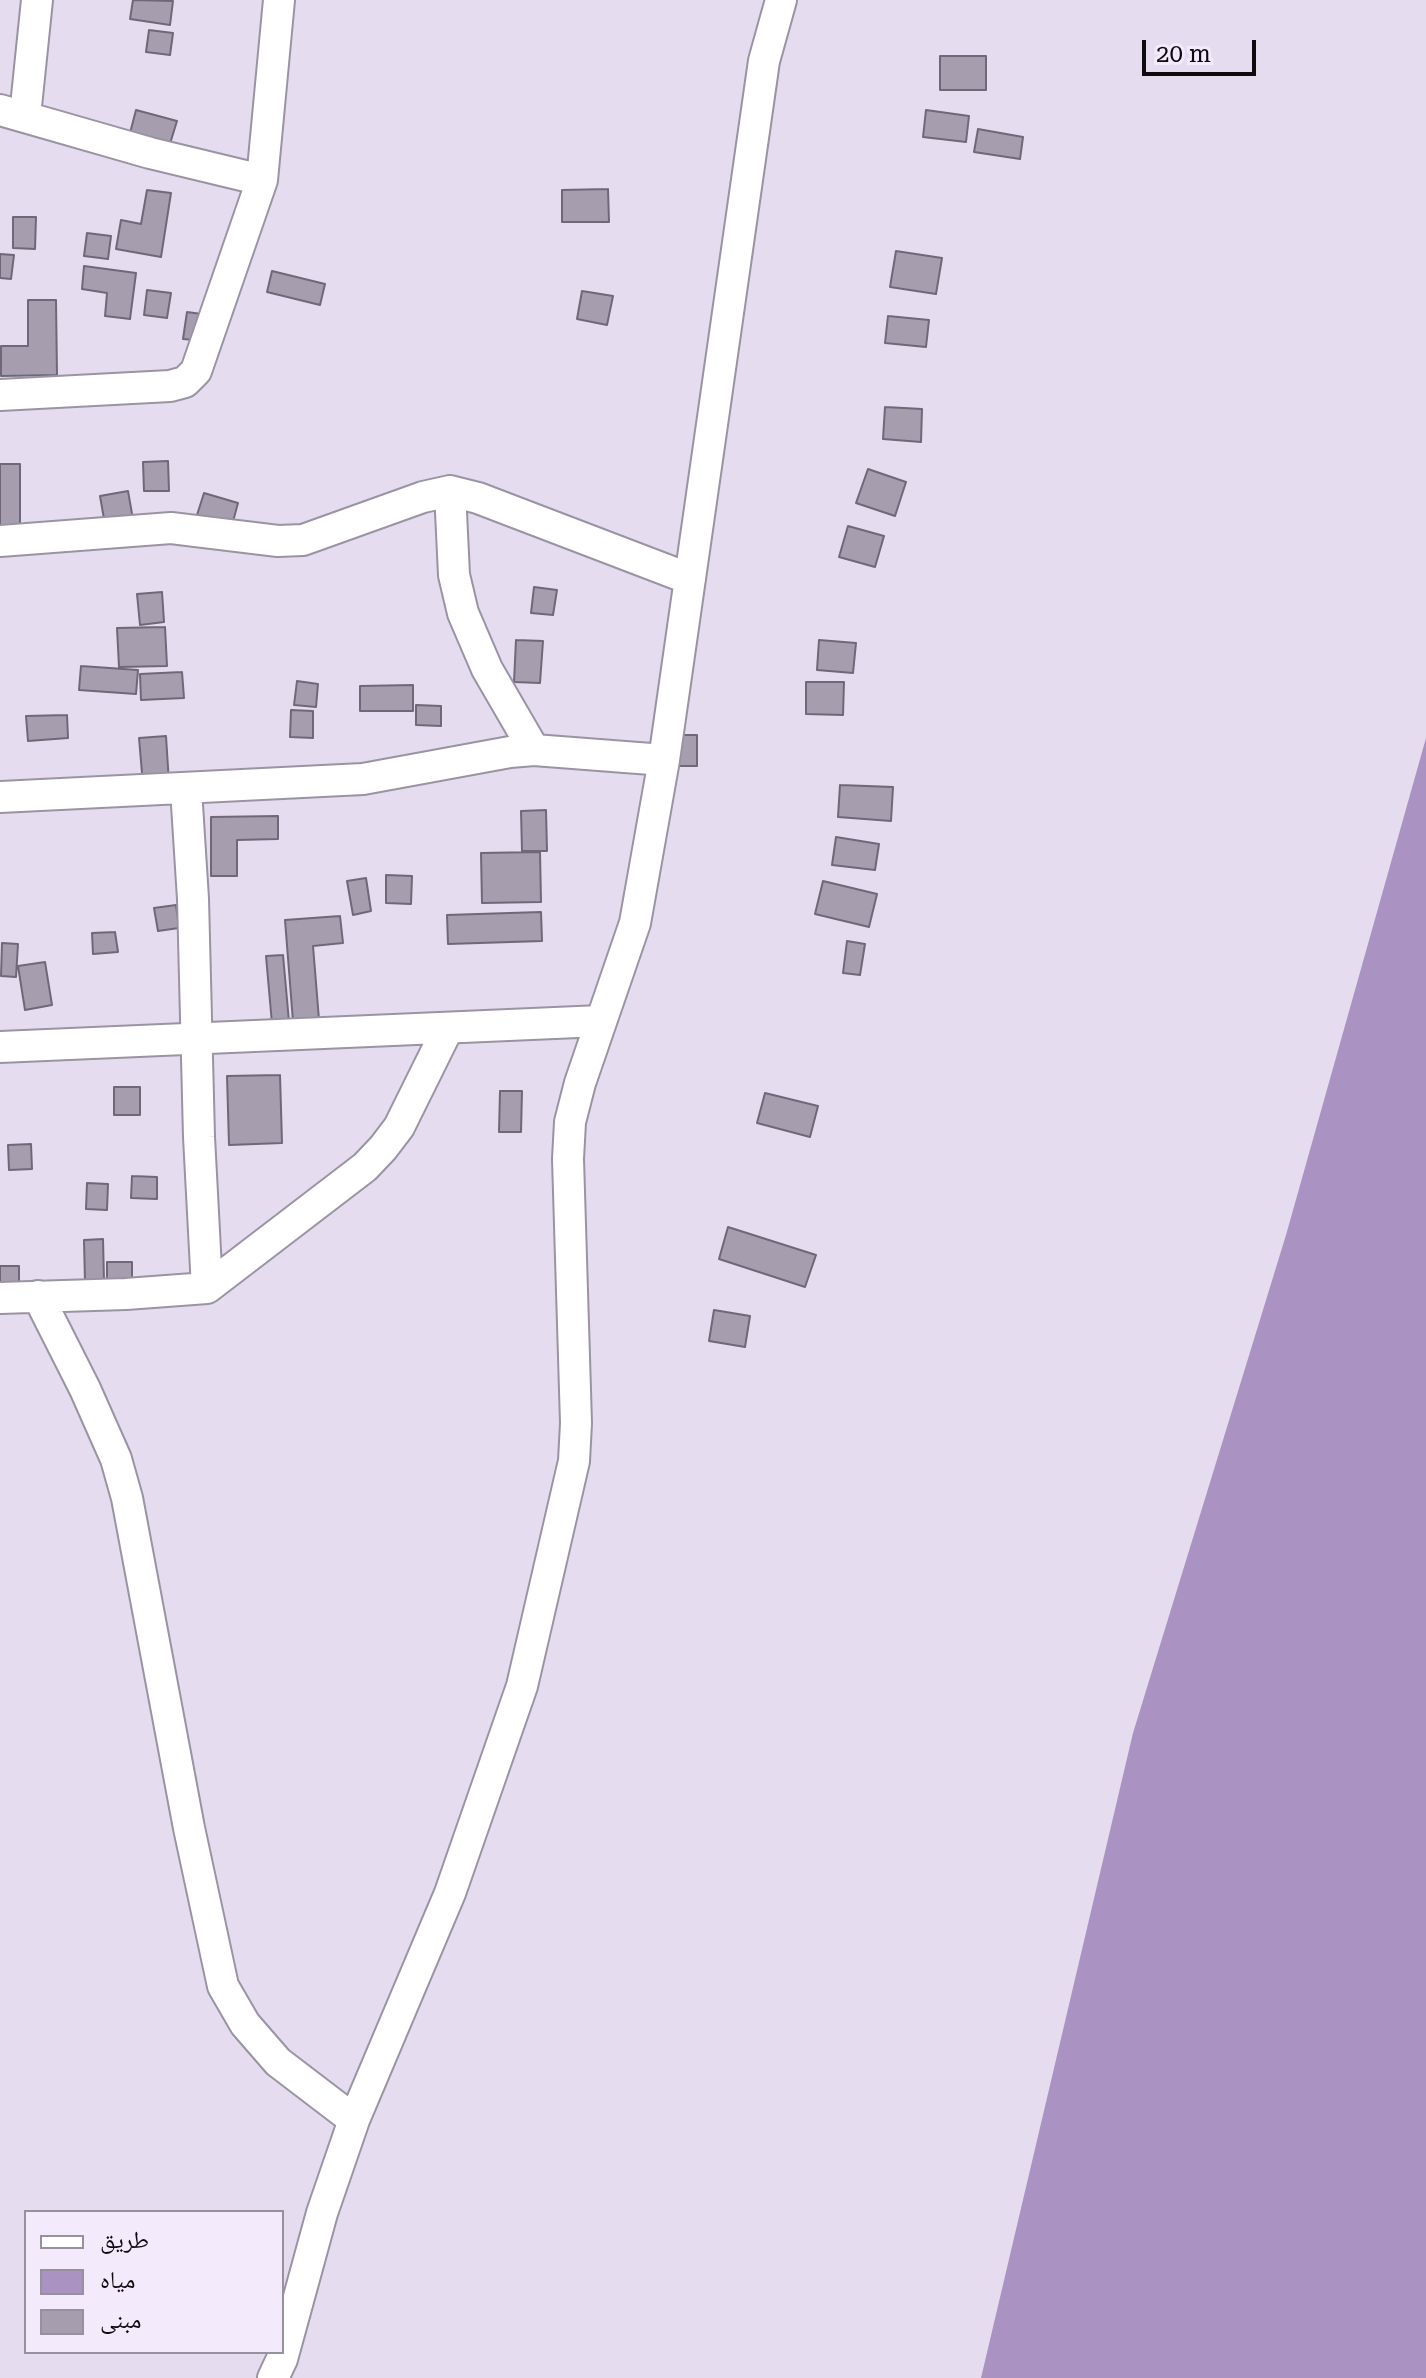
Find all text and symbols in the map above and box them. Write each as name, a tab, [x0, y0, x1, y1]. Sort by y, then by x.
scale bar	[1146, 24, 1260, 74]
text: 20 m	[1156, 40, 1211, 68]
legend	[24, 2210, 284, 2354]
text: طريق	[100, 2226, 149, 2254]
text: مياه	[100, 2266, 135, 2294]
text: مبنى	[100, 2306, 141, 2334]

